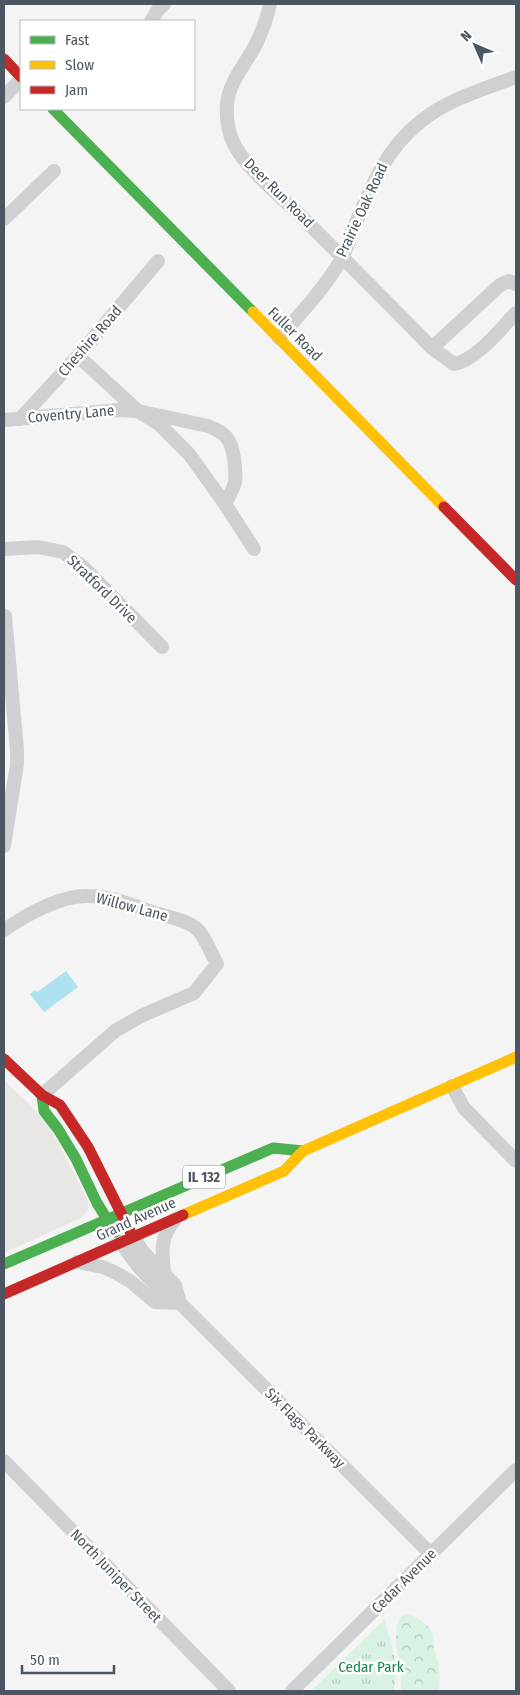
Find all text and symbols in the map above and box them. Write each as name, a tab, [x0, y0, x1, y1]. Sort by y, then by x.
legend	[20, 20, 195, 110]
north arrow	[450, 20, 500, 70]
text: N	[457, 27, 475, 45]
text: Fast	[65, 31, 89, 49]
text: Slow	[65, 56, 94, 74]
text: Jam	[65, 81, 88, 99]
street label: Deer Run Road	[241, 155, 317, 231]
street label: Prairie Oak Road	[332, 160, 392, 260]
street label: Cheshire Road	[54, 302, 126, 380]
street label: Fuller Road	[264, 303, 326, 365]
street label: Coventry Lane	[27, 401, 115, 427]
street label: Stratford Drive	[63, 551, 141, 627]
street label: Willow Lane	[94, 889, 170, 925]
road number: IL 132	[183, 1166, 225, 1188]
street label: Grand Avenue	[93, 1193, 179, 1245]
street label: Six Flags Parkway	[261, 1384, 349, 1472]
street label: North Juniper Street	[67, 1525, 165, 1627]
street label: Cedar Avenue	[368, 1545, 440, 1617]
scale bar	[22, 1642, 115, 1674]
text: 50 m	[30, 1651, 60, 1669]
park label: Cedar Park	[338, 1658, 404, 1676]

